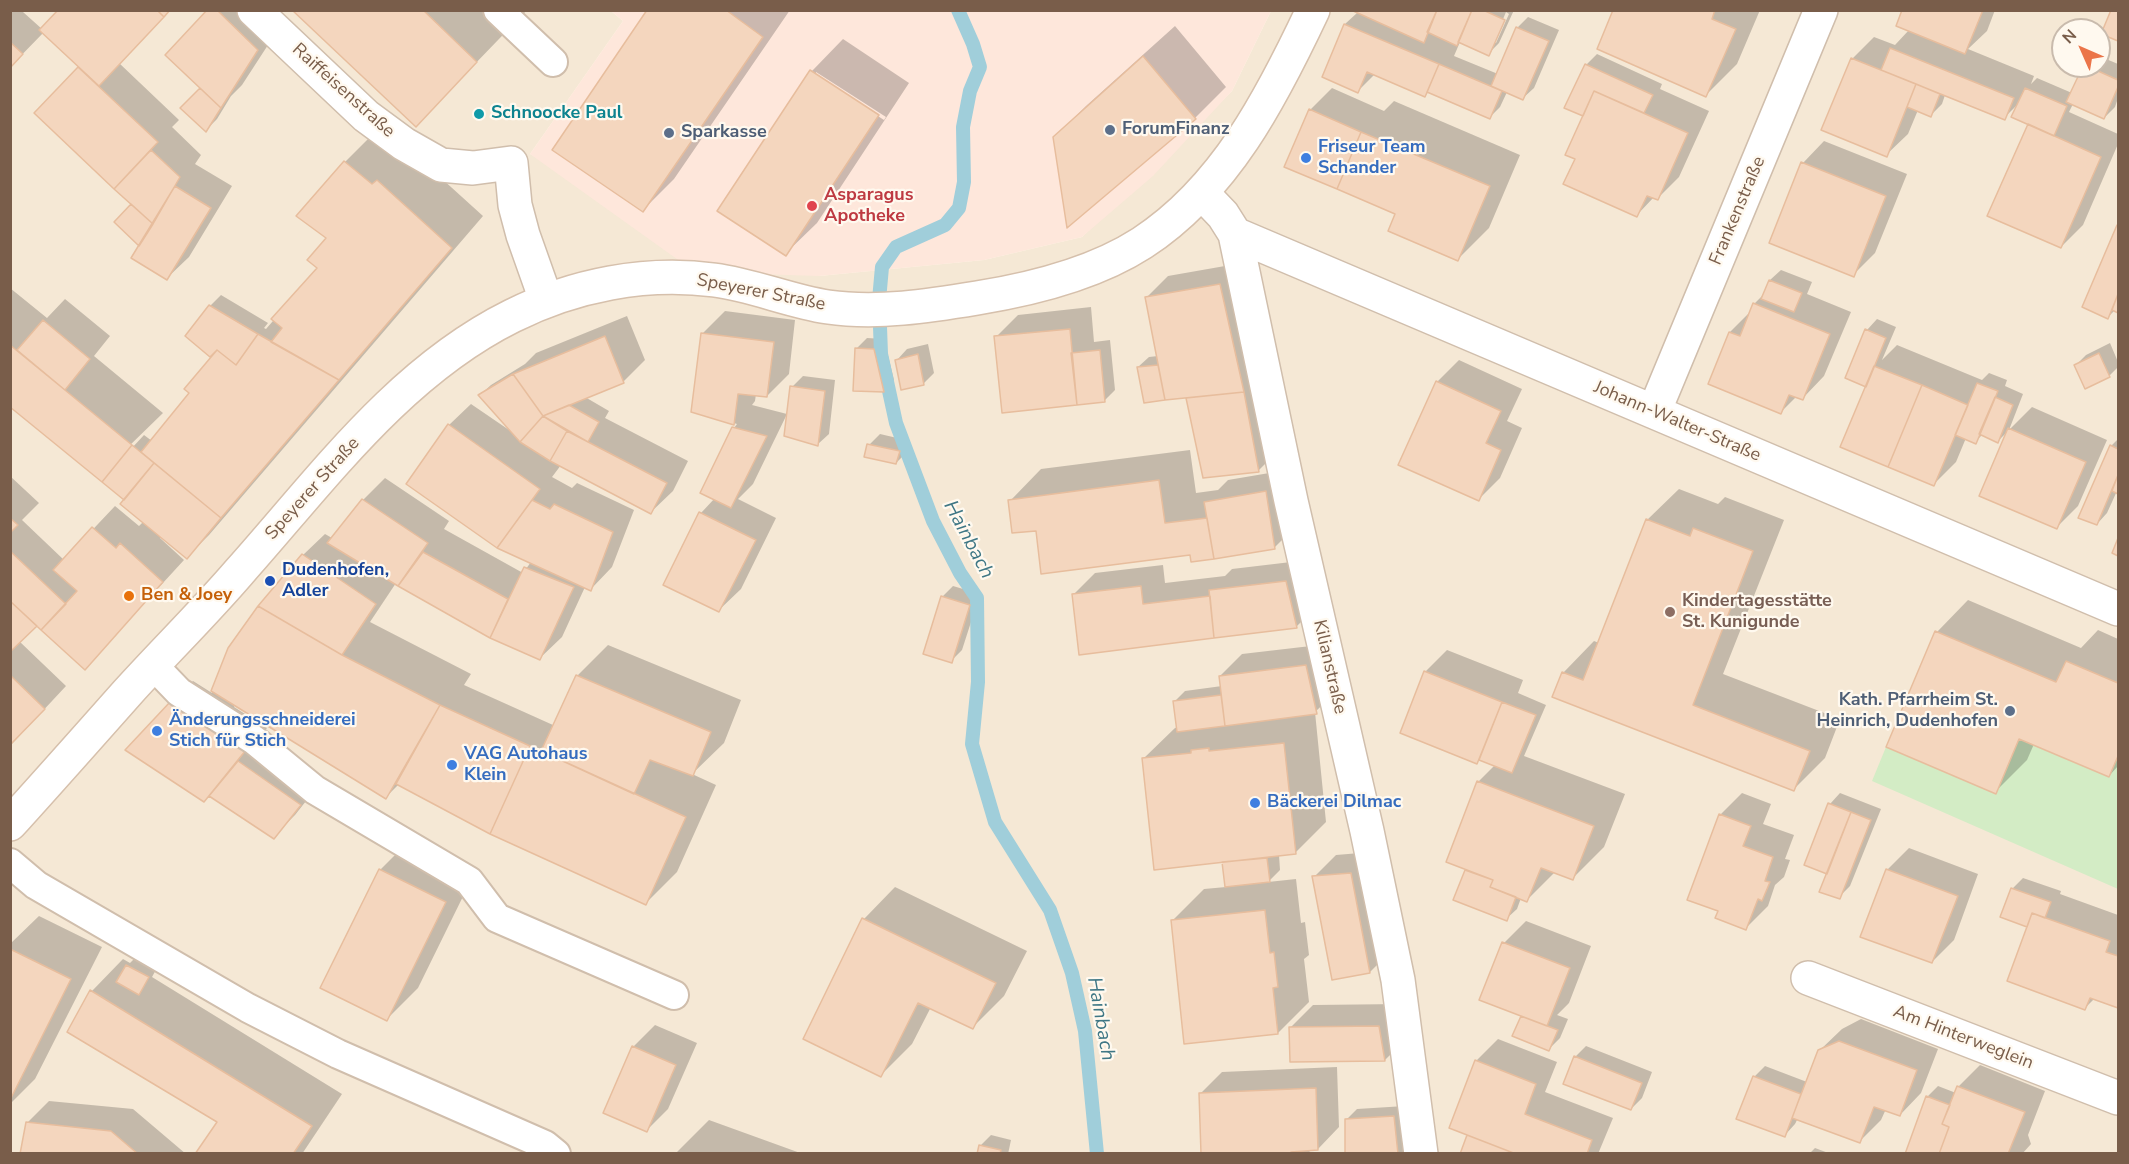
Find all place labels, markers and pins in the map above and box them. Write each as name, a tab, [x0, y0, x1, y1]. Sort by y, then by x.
place label: Schnoocke Paul	[491, 103, 623, 125]
marker: Schnoocke Paul	[472, 107, 486, 121]
place label: ForumFinanz	[1122, 119, 1230, 141]
place label: Sparkasse	[681, 122, 767, 144]
marker: ForumFinanz	[1103, 123, 1117, 137]
marker: Sparkasse	[662, 126, 676, 140]
place label: Friseur Team Schander	[1318, 137, 1426, 180]
marker: Friseur Team Schander	[1299, 151, 1313, 165]
place label: Asparagus Apotheke	[824, 185, 914, 228]
marker: Asparagus Apotheke	[805, 199, 819, 213]
place label: Dudenhofen, Adler	[282, 560, 389, 602]
marker: Dudenhofen, Adler	[263, 574, 277, 588]
place label: Ben & Joey	[141, 585, 232, 607]
marker: Ben & Joey	[122, 589, 136, 603]
place label: Kindertagesstätte St. Kunigunde	[1682, 591, 1832, 634]
marker: Kindertagesstätte St. Kunigunde	[1663, 605, 1677, 619]
place label: Kath. Pfarrheim St. Heinrich, Dudenhofen	[1817, 690, 1998, 732]
marker: Kath. Pfarrheim St. Heinrich, Dudenhofen	[2003, 704, 2017, 718]
place label: Änderungsschneiderei Stich für Stich	[169, 710, 356, 752]
marker: Änderungsschneiderei Stich für Stich	[150, 724, 164, 738]
place label: VAG Autohaus Klein	[464, 744, 588, 786]
marker: VAG Autohaus Klein	[445, 758, 459, 772]
place label: Bäckerei Dilmac	[1267, 792, 1401, 814]
marker: Bäckerei Dilmac	[1248, 796, 1262, 810]

